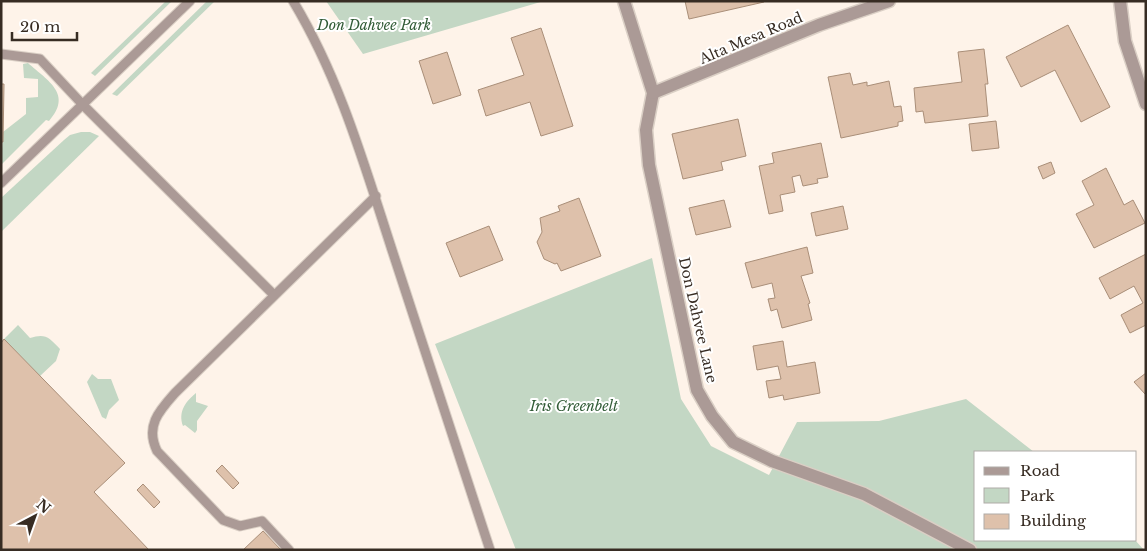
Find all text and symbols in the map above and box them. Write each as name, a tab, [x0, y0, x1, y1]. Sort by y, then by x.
street label: Alta Mesa Road	[696, 8, 806, 68]
scale bar	[12, 10, 78, 42]
park label: Don Dahvee Park	[316, 16, 431, 34]
text: 20 m	[20, 17, 60, 36]
street label: Don Dahvee Lane	[675, 255, 721, 385]
park label: Iris Greenbelt	[529, 397, 619, 415]
legend	[974, 451, 1137, 541]
text: Road	[1020, 461, 1060, 480]
text: Park	[1020, 486, 1056, 505]
north arrow	[10, 491, 60, 541]
text: N	[33, 495, 54, 517]
text: Building	[1020, 511, 1087, 530]

